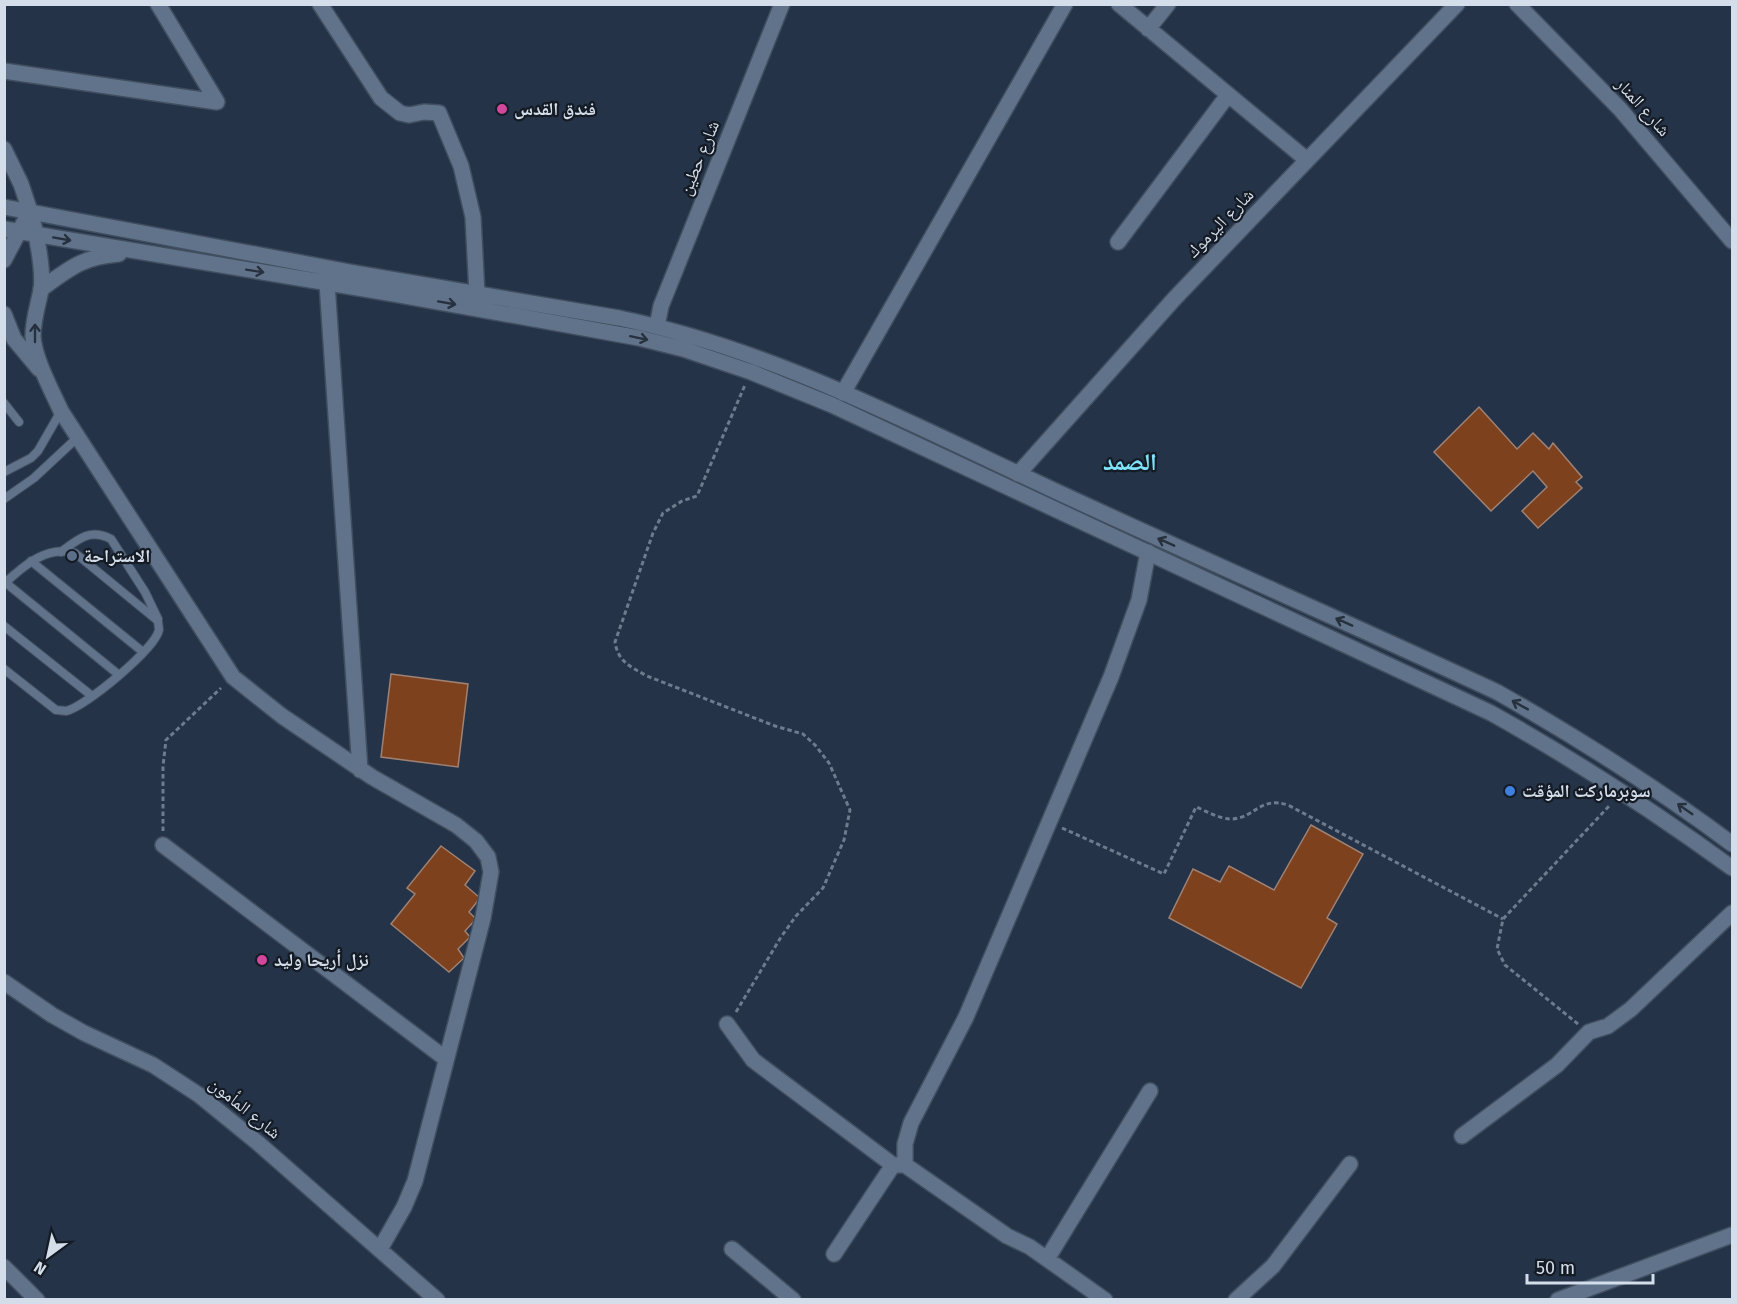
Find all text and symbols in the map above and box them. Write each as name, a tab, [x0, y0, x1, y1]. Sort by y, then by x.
street label: شارع المنار	[1610, 72, 1675, 141]
place label: فندق القدس	[514, 98, 596, 120]
marker: فندق القدس	[495, 102, 509, 116]
street label: شارع حطين	[674, 117, 724, 199]
street label: شارع اليرموك	[1182, 184, 1258, 262]
one-way arrow	[52, 234, 71, 245]
one-way arrow	[244, 266, 264, 277]
one-way arrow	[436, 298, 456, 309]
one-way arrow	[29, 323, 40, 343]
one-way arrow	[629, 333, 648, 345]
district label: الصمد	[1103, 448, 1157, 476]
one-way arrow	[1157, 536, 1175, 547]
place label: الاستراحة	[84, 545, 150, 567]
marker: الاستراحة	[65, 549, 79, 563]
one-way arrow	[1335, 616, 1354, 627]
one-way arrow	[1512, 699, 1529, 711]
place label: سوبرماركت المؤقت	[1522, 780, 1651, 802]
marker: سوبرماركت المؤقت	[1503, 784, 1517, 798]
one-way arrow	[1677, 803, 1693, 816]
place label: نزل أريحا وليد	[274, 949, 369, 971]
marker: نزل أريحا وليد	[255, 953, 269, 967]
street label: شارع المأمون	[205, 1072, 285, 1144]
north arrow	[18, 1226, 78, 1286]
scale bar	[1527, 1247, 1653, 1285]
text: N	[30, 1257, 50, 1279]
text: 50 m	[1536, 1257, 1575, 1279]

